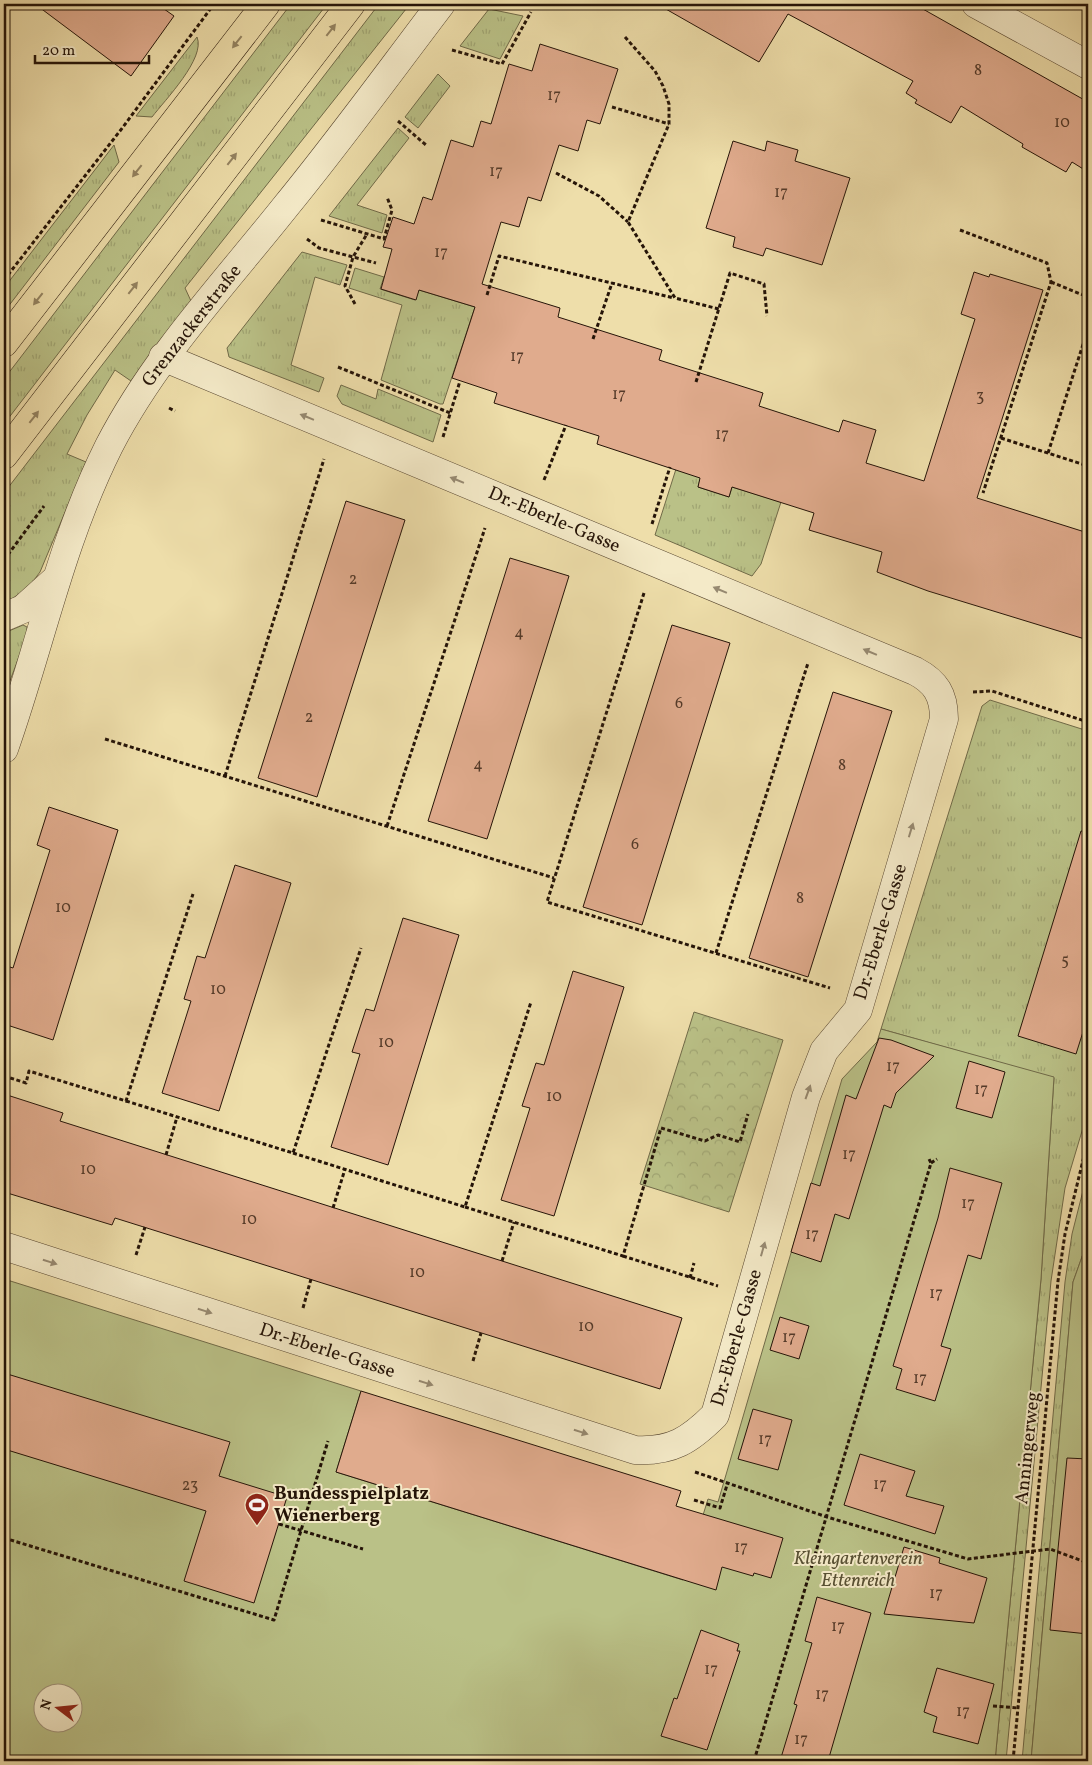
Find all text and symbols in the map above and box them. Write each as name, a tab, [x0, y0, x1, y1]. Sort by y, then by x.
one-way arrow	[326, 23, 336, 37]
scale bar	[35, 32, 149, 64]
one-way arrow	[231, 35, 242, 48]
text: 20 m	[42, 41, 75, 62]
house number: 8	[974, 60, 982, 82]
house number: 17	[547, 85, 561, 107]
house number: 10	[1054, 112, 1070, 134]
one-way arrow	[227, 152, 237, 166]
house number: 17	[489, 161, 503, 183]
one-way arrow	[132, 164, 143, 177]
house number: 17	[774, 182, 788, 204]
house number: 17	[434, 242, 448, 264]
street label: Grenzackerstraße	[136, 259, 248, 393]
one-way arrow	[128, 281, 138, 295]
one-way arrow	[32, 293, 43, 306]
house number: 17	[510, 346, 524, 368]
house number: 17	[612, 384, 626, 406]
house number: 3	[976, 386, 984, 408]
one-way arrow	[28, 411, 39, 424]
one-way arrow	[300, 413, 315, 421]
house number: 17	[715, 424, 729, 446]
one-way arrow	[449, 476, 464, 484]
street label: Dr.-Eberle-Gasse	[484, 480, 624, 560]
house number: 2	[349, 569, 357, 591]
one-way arrow	[713, 585, 727, 593]
house number: 4	[514, 622, 524, 644]
one-way arrow	[863, 648, 877, 656]
house number: 6	[675, 693, 683, 715]
house number: 2	[305, 707, 313, 729]
house number: 4	[473, 754, 483, 776]
house number: 8	[838, 755, 846, 777]
one-way arrow	[908, 823, 916, 838]
house number: 6	[631, 834, 639, 856]
street label: Dr.-Eberle-Gasse	[848, 861, 914, 1003]
house number: 8	[796, 888, 804, 910]
house number: 10	[55, 897, 71, 919]
house number: 5	[1061, 950, 1069, 972]
house number: 10	[210, 979, 226, 1001]
house number: 10	[378, 1032, 394, 1054]
house number: 17	[886, 1056, 900, 1078]
house number: 17	[974, 1079, 988, 1101]
one-way arrow	[805, 1085, 812, 1100]
house number: 10	[546, 1086, 562, 1108]
house number: 17	[842, 1144, 856, 1166]
house number: 10	[80, 1159, 96, 1181]
house number: 17	[961, 1193, 975, 1215]
house number: 10	[241, 1209, 257, 1231]
house number: 17	[805, 1224, 819, 1246]
one-way arrow	[760, 1241, 768, 1256]
one-way arrow	[43, 1258, 58, 1266]
house number: 10	[409, 1262, 425, 1284]
street label: Dr.-Eberle-Gasse	[705, 1266, 769, 1410]
house number: 17	[929, 1283, 943, 1305]
one-way arrow	[197, 1308, 212, 1316]
house number: 10	[578, 1316, 594, 1338]
street label: Dr.-Eberle-Gasse	[256, 1317, 398, 1385]
house number: 17	[782, 1327, 796, 1349]
house number: 17	[913, 1368, 927, 1390]
one-way arrow	[419, 1379, 434, 1387]
street label: Anningerweg	[1009, 1390, 1047, 1506]
one-way arrow	[573, 1429, 588, 1437]
house number: 17	[758, 1429, 772, 1451]
house number: 17	[873, 1474, 887, 1496]
house number: 23	[182, 1475, 198, 1497]
place label: Bundesspielplatz Wienerberg	[274, 1481, 429, 1529]
sports icon: Bundesspielplatz Wienerberg	[244, 1492, 270, 1526]
house number: 17	[734, 1537, 748, 1559]
park label: Kleingartenverein Ettenreich	[793, 1546, 923, 1594]
house number: 17	[929, 1583, 943, 1605]
house number: 17	[831, 1616, 845, 1638]
house number: 17	[704, 1659, 718, 1681]
north arrow	[32, 1682, 82, 1732]
house number: 17	[815, 1684, 829, 1706]
text: N	[36, 1697, 57, 1712]
house number: 17	[956, 1701, 970, 1723]
house number: 17	[794, 1729, 808, 1751]

